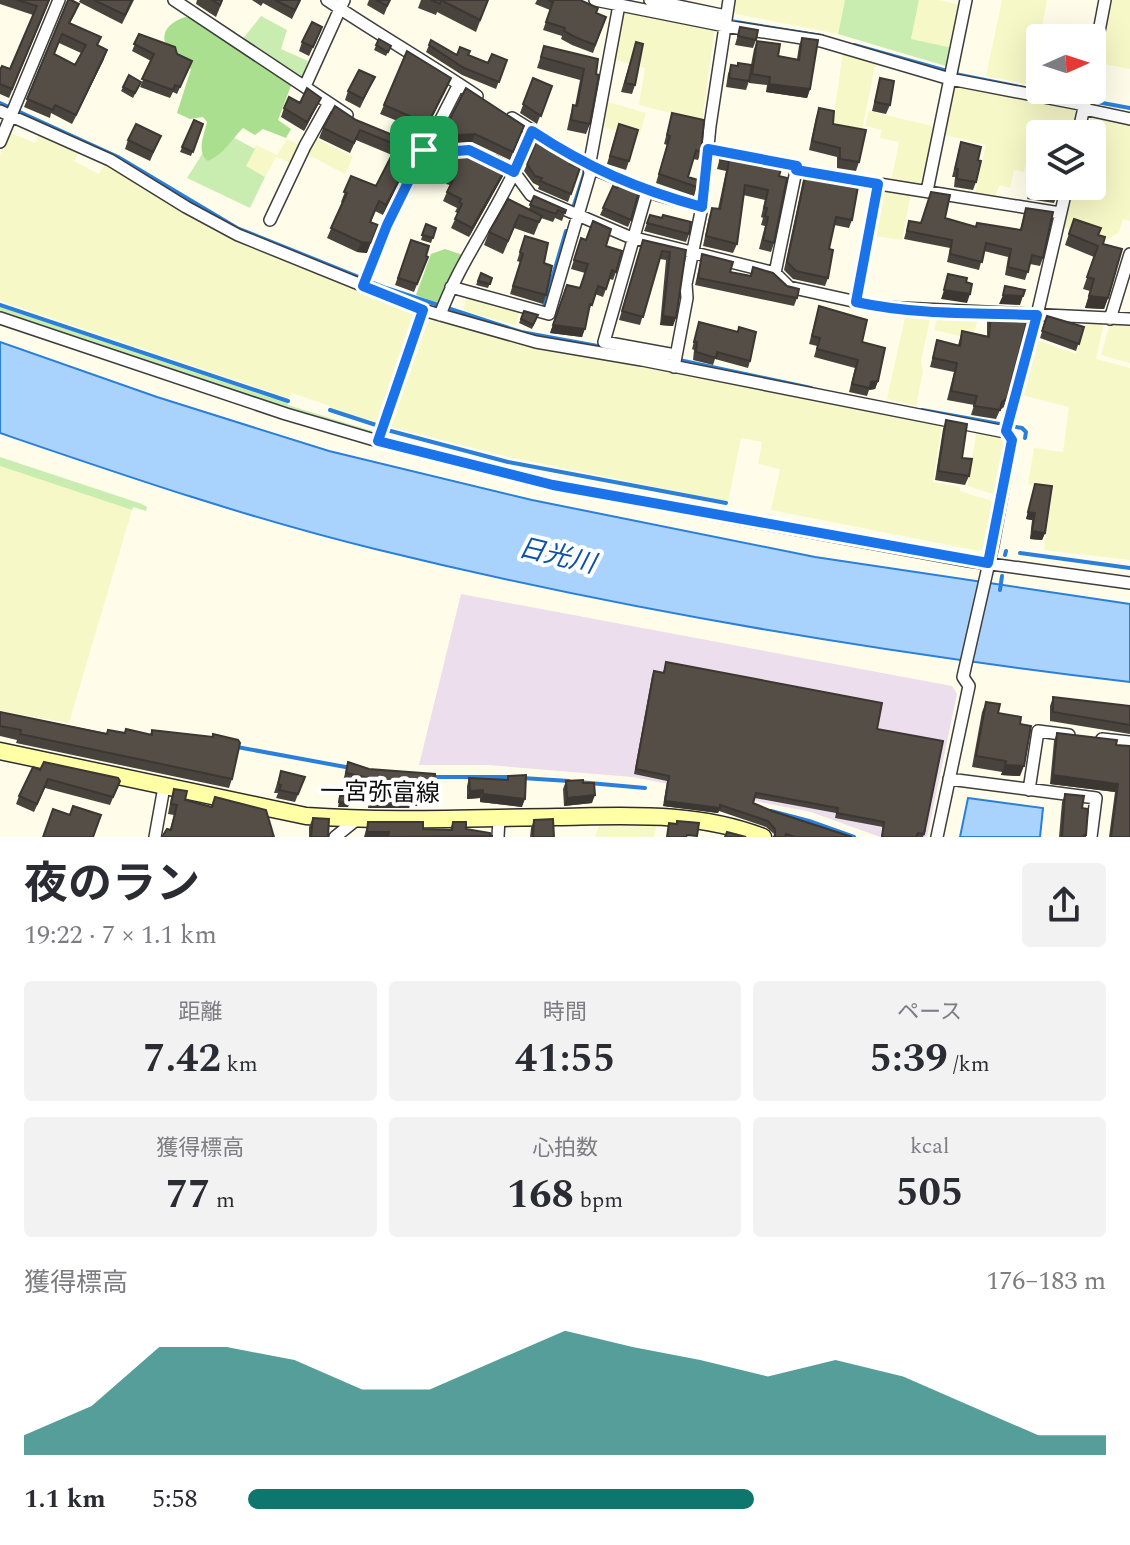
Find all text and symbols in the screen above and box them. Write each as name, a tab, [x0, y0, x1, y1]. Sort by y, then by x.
north arrow	[1026, 24, 1106, 104]
map controls	[1026, 24, 1106, 200]
pin	[390, 116, 458, 184]
button: layers	[1026, 120, 1106, 200]
icon: arrive	[402, 128, 446, 172]
water label: 日光川	[514, 528, 602, 585]
street label: 一宮弥富線	[320, 774, 440, 812]
text: 夜のラン	[24, 851, 200, 918]
button: share	[1022, 863, 1106, 947]
text: 19:22 · 7 × 1.1 km	[24, 915, 217, 955]
text: 距離	[178, 996, 222, 1029]
text: 時間	[543, 996, 587, 1029]
text: ペース	[897, 996, 962, 1029]
text: 7.42	[143, 1029, 221, 1090]
text: 41:55	[515, 1029, 615, 1090]
text: 5:39	[870, 1029, 948, 1090]
text: km	[221, 1048, 258, 1081]
text: /km	[948, 1048, 990, 1081]
text: kcal	[910, 1130, 949, 1163]
text: 獲得標高	[156, 1132, 244, 1165]
text: 心拍数	[532, 1132, 598, 1165]
text: 505	[896, 1163, 963, 1224]
text: 77	[166, 1165, 211, 1226]
text: 168	[507, 1165, 574, 1226]
text: m	[211, 1184, 235, 1217]
text: bpm	[574, 1184, 623, 1217]
text: 176–183 m	[986, 1261, 1106, 1301]
text: 獲得標高	[24, 1263, 128, 1303]
text: 1.1 km	[24, 1479, 106, 1519]
text: 5:58	[152, 1479, 198, 1519]

